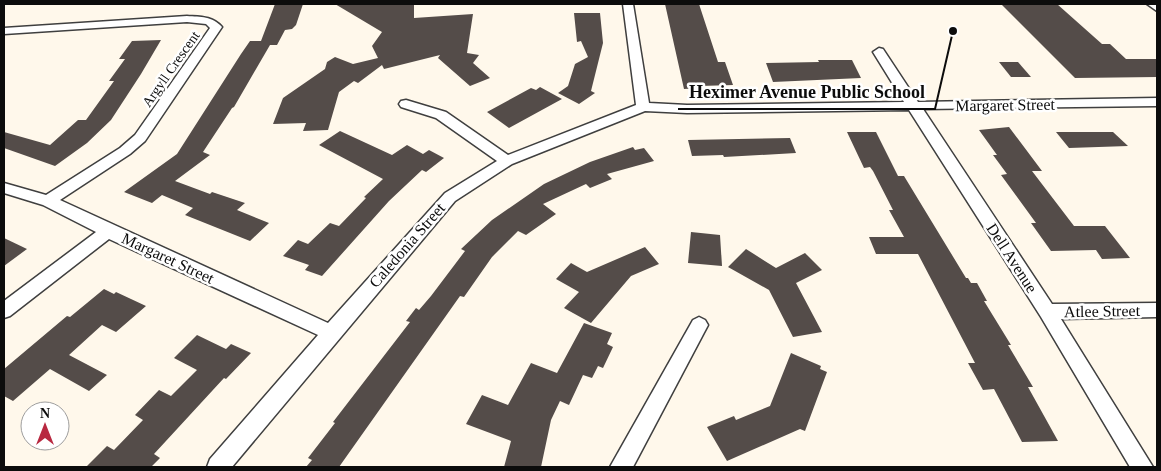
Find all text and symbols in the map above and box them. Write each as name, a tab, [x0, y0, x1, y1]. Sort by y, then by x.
street label: Argyll Crescent	[139, 28, 203, 110]
callout: Heximer Avenue Public School	[678, 76, 935, 109]
text: Heximer Avenue Public School	[689, 82, 925, 102]
street label: Margaret Street	[955, 96, 1056, 115]
street label: Caledonia Street	[366, 199, 449, 291]
street label: Dell Avenue	[983, 220, 1041, 296]
street label: Margaret Street	[119, 229, 217, 288]
street label: Atlee Street	[1064, 302, 1141, 320]
north arrow	[20, 401, 70, 451]
text: N	[40, 406, 50, 421]

